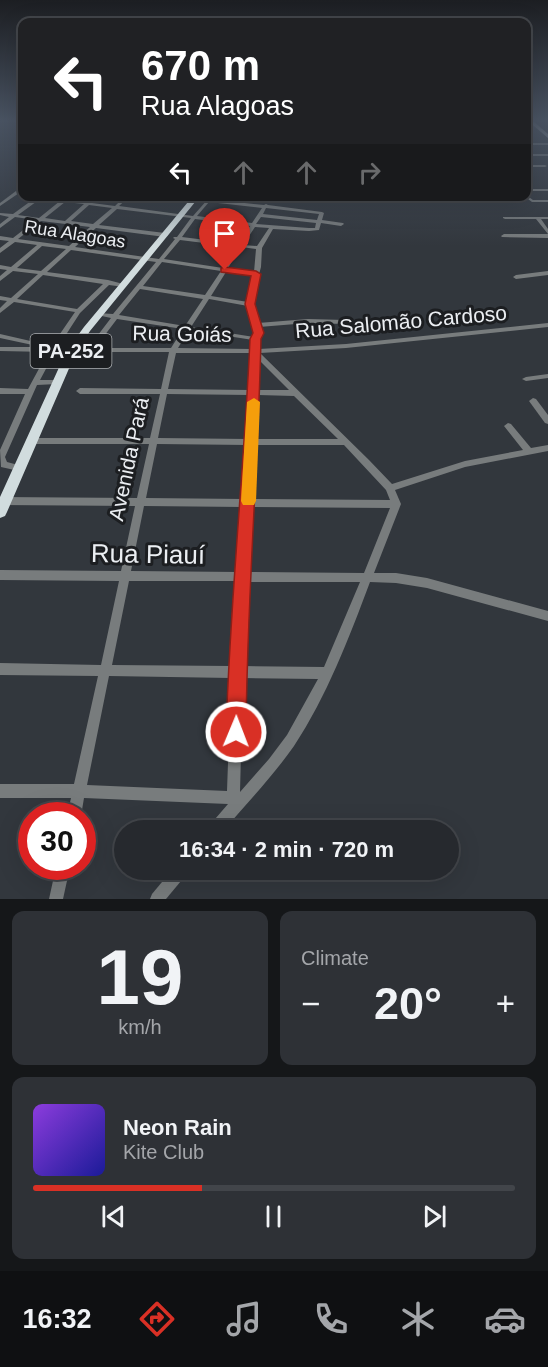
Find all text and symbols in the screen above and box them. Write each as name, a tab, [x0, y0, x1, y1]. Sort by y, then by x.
icon: left	[42, 42, 120, 120]
text: 670 m	[141, 42, 260, 89]
text: Rua Alagoas	[141, 91, 294, 121]
icon: left	[164, 156, 197, 189]
icon: ahead	[227, 156, 260, 189]
icon: ahead	[290, 156, 323, 189]
icon: right	[353, 156, 386, 189]
pin	[199, 208, 250, 270]
street label: Rua Alagoas	[23, 216, 127, 252]
icon: arrive	[208, 217, 241, 250]
street label: Rua Salomão Cardoso	[294, 301, 508, 342]
street label: Rua Goiás	[132, 321, 232, 346]
road number: PA-252	[31, 334, 112, 368]
street label: Avenida Pará	[104, 395, 153, 523]
street label: Rua Piauí	[91, 538, 206, 570]
position arrow	[204, 700, 268, 764]
speed limit sign: 30	[18, 802, 96, 880]
text: 16:34 · 2 min · 720 m	[179, 837, 394, 862]
text: 19	[97, 933, 183, 1021]
text: Climate	[301, 947, 369, 969]
text: 20°	[374, 978, 442, 1029]
text: −	[301, 985, 320, 1022]
text: +	[496, 985, 515, 1022]
text: km/h	[118, 1016, 162, 1038]
text: Neon Rain	[123, 1115, 232, 1140]
text: Kite Club	[123, 1141, 204, 1163]
icon: previous	[97, 1200, 130, 1233]
icon: pause	[257, 1200, 290, 1233]
icon: next	[418, 1200, 451, 1233]
icon: directions	[136, 1298, 178, 1340]
icon: music	[223, 1298, 265, 1340]
icon: phone	[310, 1298, 352, 1340]
icon: climate	[397, 1298, 439, 1340]
icon: car	[484, 1298, 526, 1340]
text: 16:32	[22, 1304, 91, 1334]

